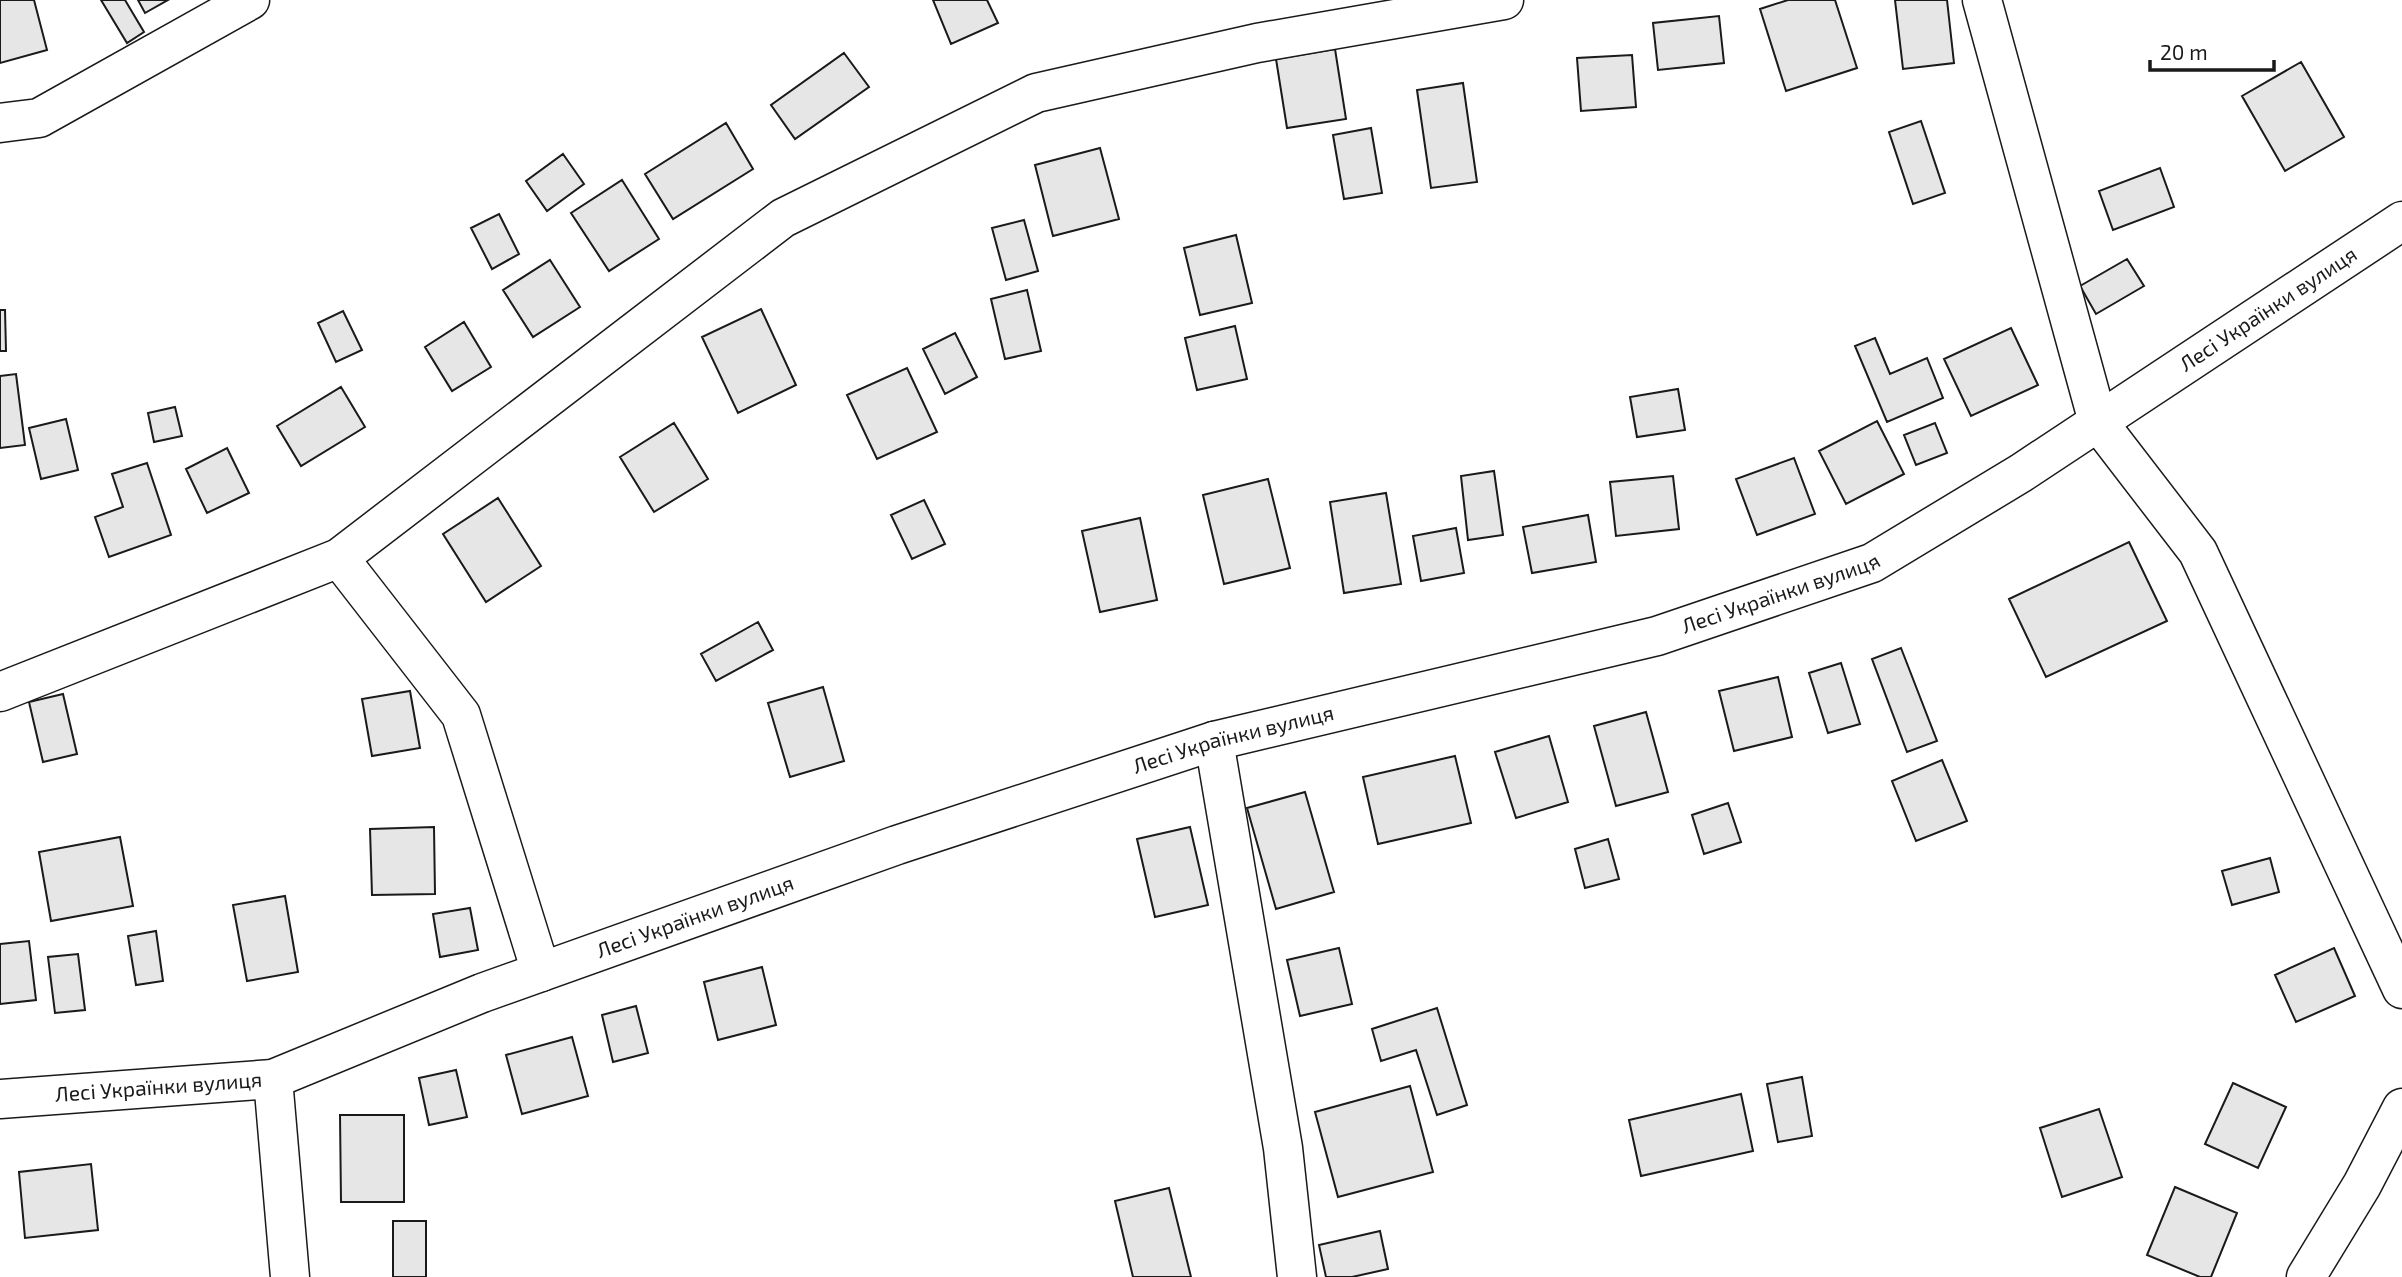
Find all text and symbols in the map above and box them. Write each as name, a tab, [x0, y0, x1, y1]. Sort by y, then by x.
scale bar	[2150, 28, 2274, 72]
text: 20 m	[2160, 39, 2208, 64]
street label: Лесі Українки вулиця	[2174, 240, 2361, 376]
street label: Лесі Українки вулиця	[1678, 547, 1884, 638]
street label: Лесі Українки вулиця	[1129, 699, 1336, 778]
street label: Лесі Українки вулиця	[593, 869, 797, 962]
street label: Лесі Українки вулиця	[54, 1066, 263, 1106]

